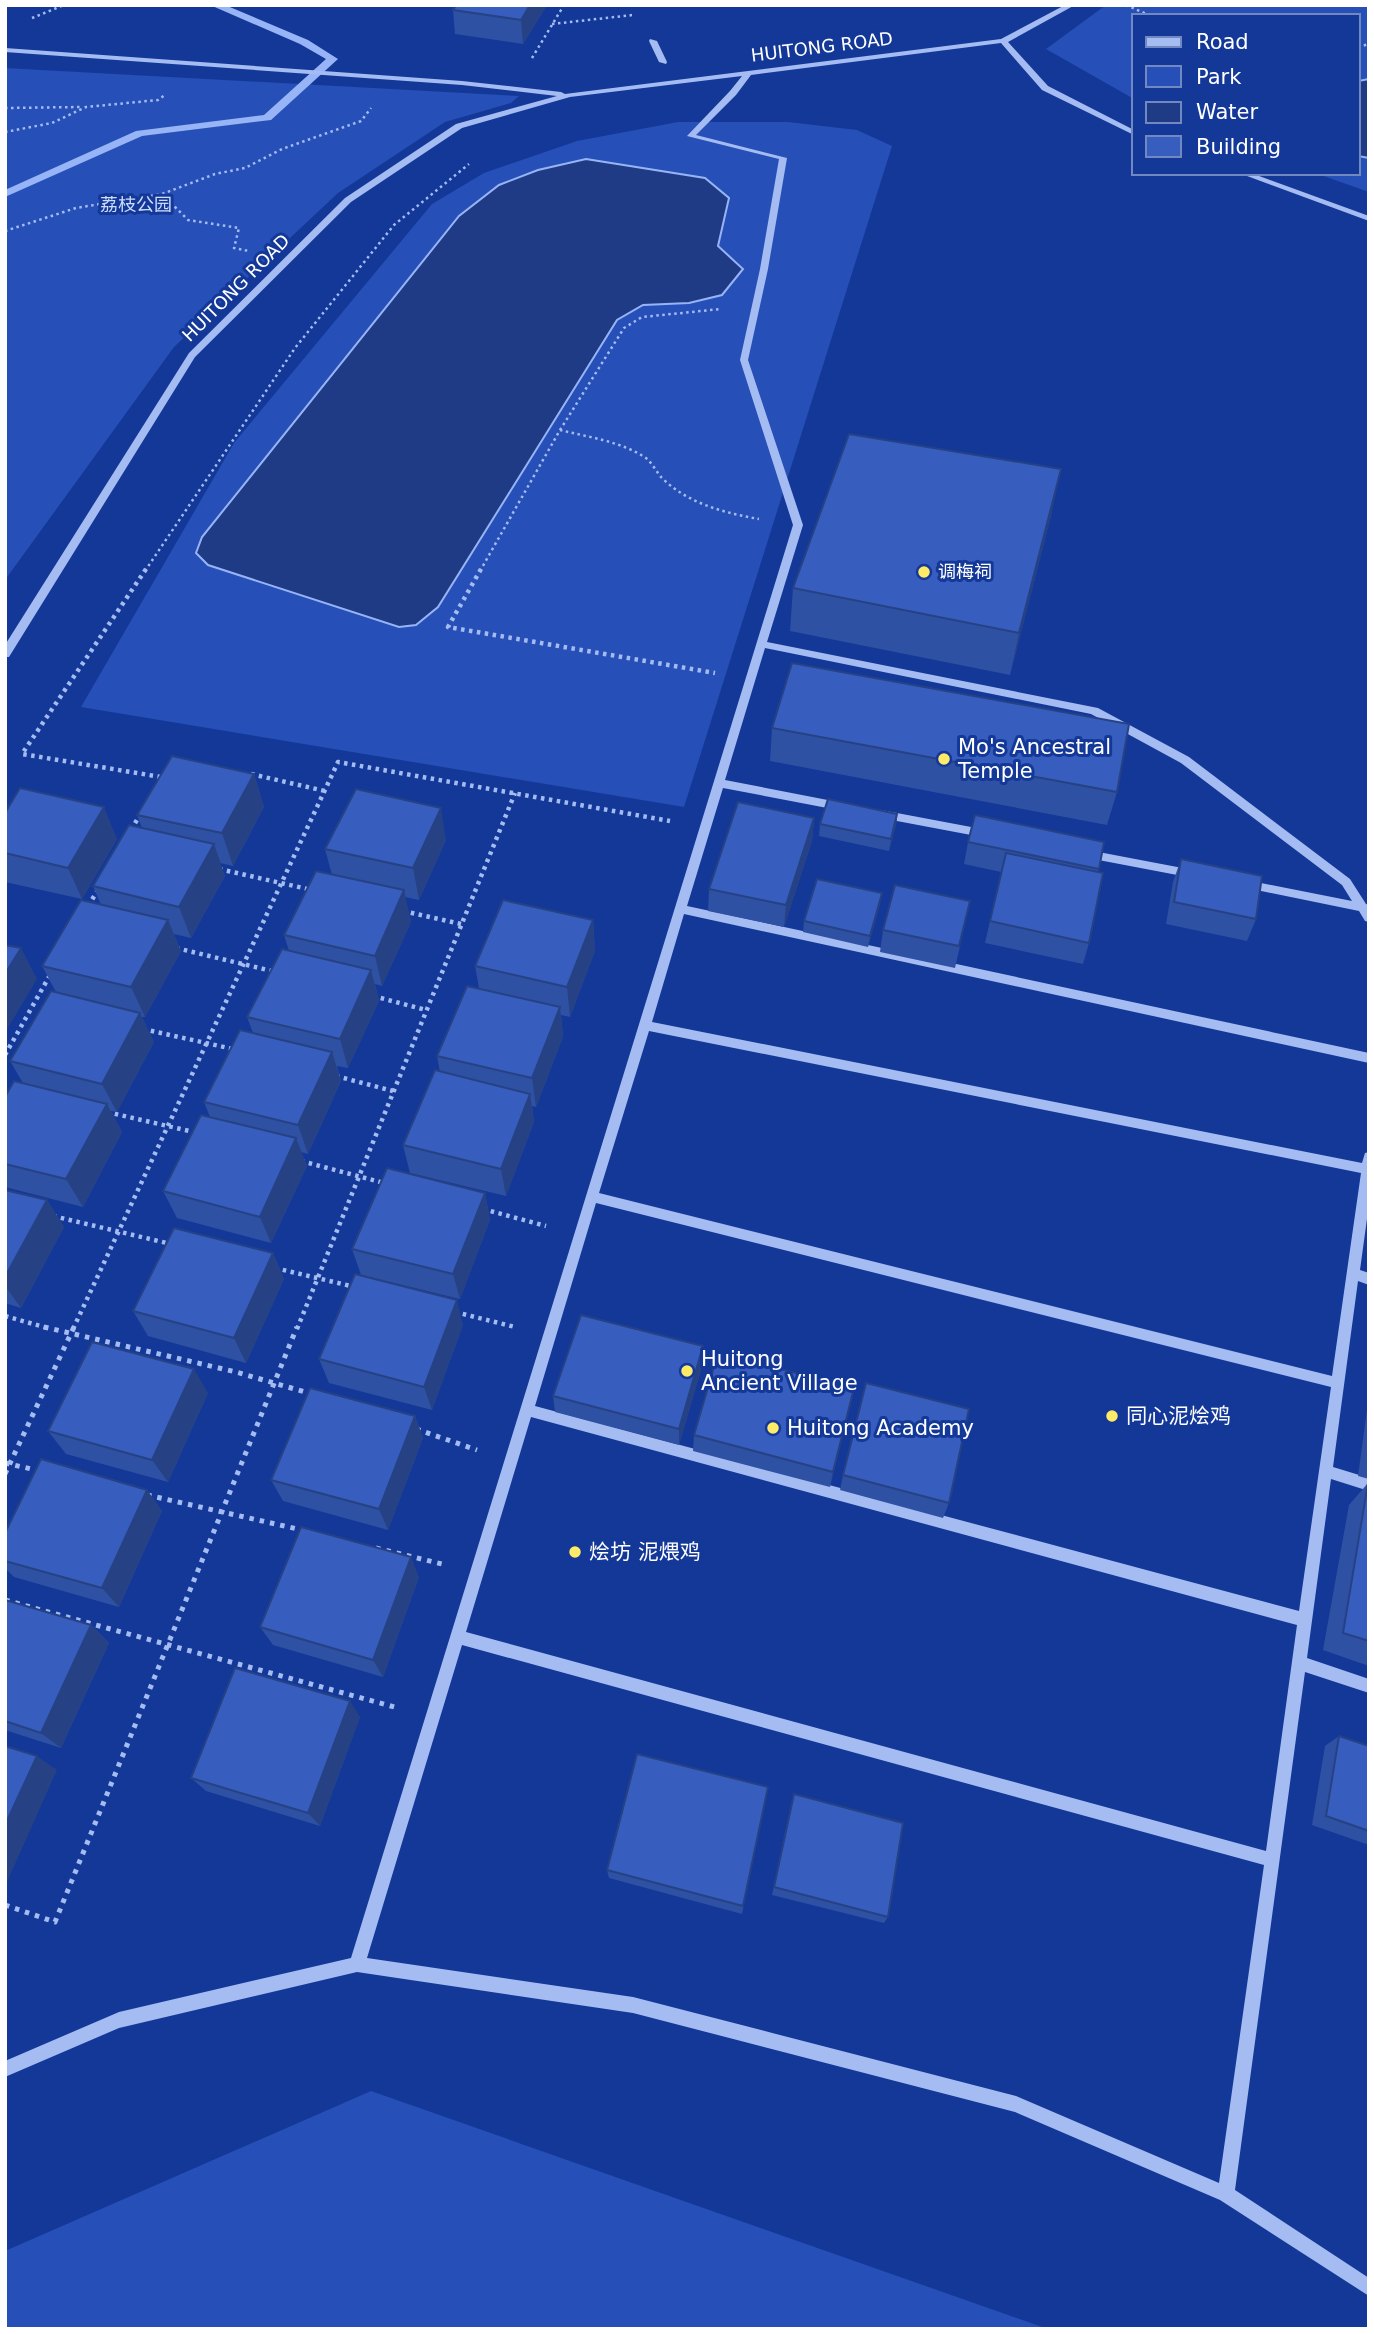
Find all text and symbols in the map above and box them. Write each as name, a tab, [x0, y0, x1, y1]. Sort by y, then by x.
legend	[1132, 14, 1360, 175]
street label: HUITONG ROAD	[750, 27, 894, 66]
text: Road	[1196, 30, 1249, 54]
text: Park	[1196, 65, 1242, 89]
text: Water	[1196, 100, 1258, 124]
text: Building	[1196, 135, 1281, 159]
park label: 荔枝公园	[100, 194, 172, 215]
street label: HUITONG ROAD	[178, 230, 294, 346]
place label: 调梅祠	[938, 561, 992, 582]
marker: 调梅祠	[916, 564, 932, 580]
place label: Mo's Ancestral Temple	[957, 735, 1111, 783]
marker: Mo's Ancestral Temple	[936, 751, 952, 767]
place label: Huitong Ancient Village	[701, 1347, 858, 1395]
marker: Huitong Ancient Village	[679, 1363, 695, 1379]
place label: 同心泥烩鸡	[1126, 1404, 1231, 1428]
marker: 同心泥烩鸡	[1104, 1408, 1120, 1424]
place label: Huitong Academy	[787, 1416, 974, 1440]
marker: Huitong Academy	[765, 1420, 781, 1436]
place label: 烩坊 泥煨鸡	[589, 1540, 701, 1564]
marker: 烩坊 泥煨鸡	[567, 1544, 583, 1560]

